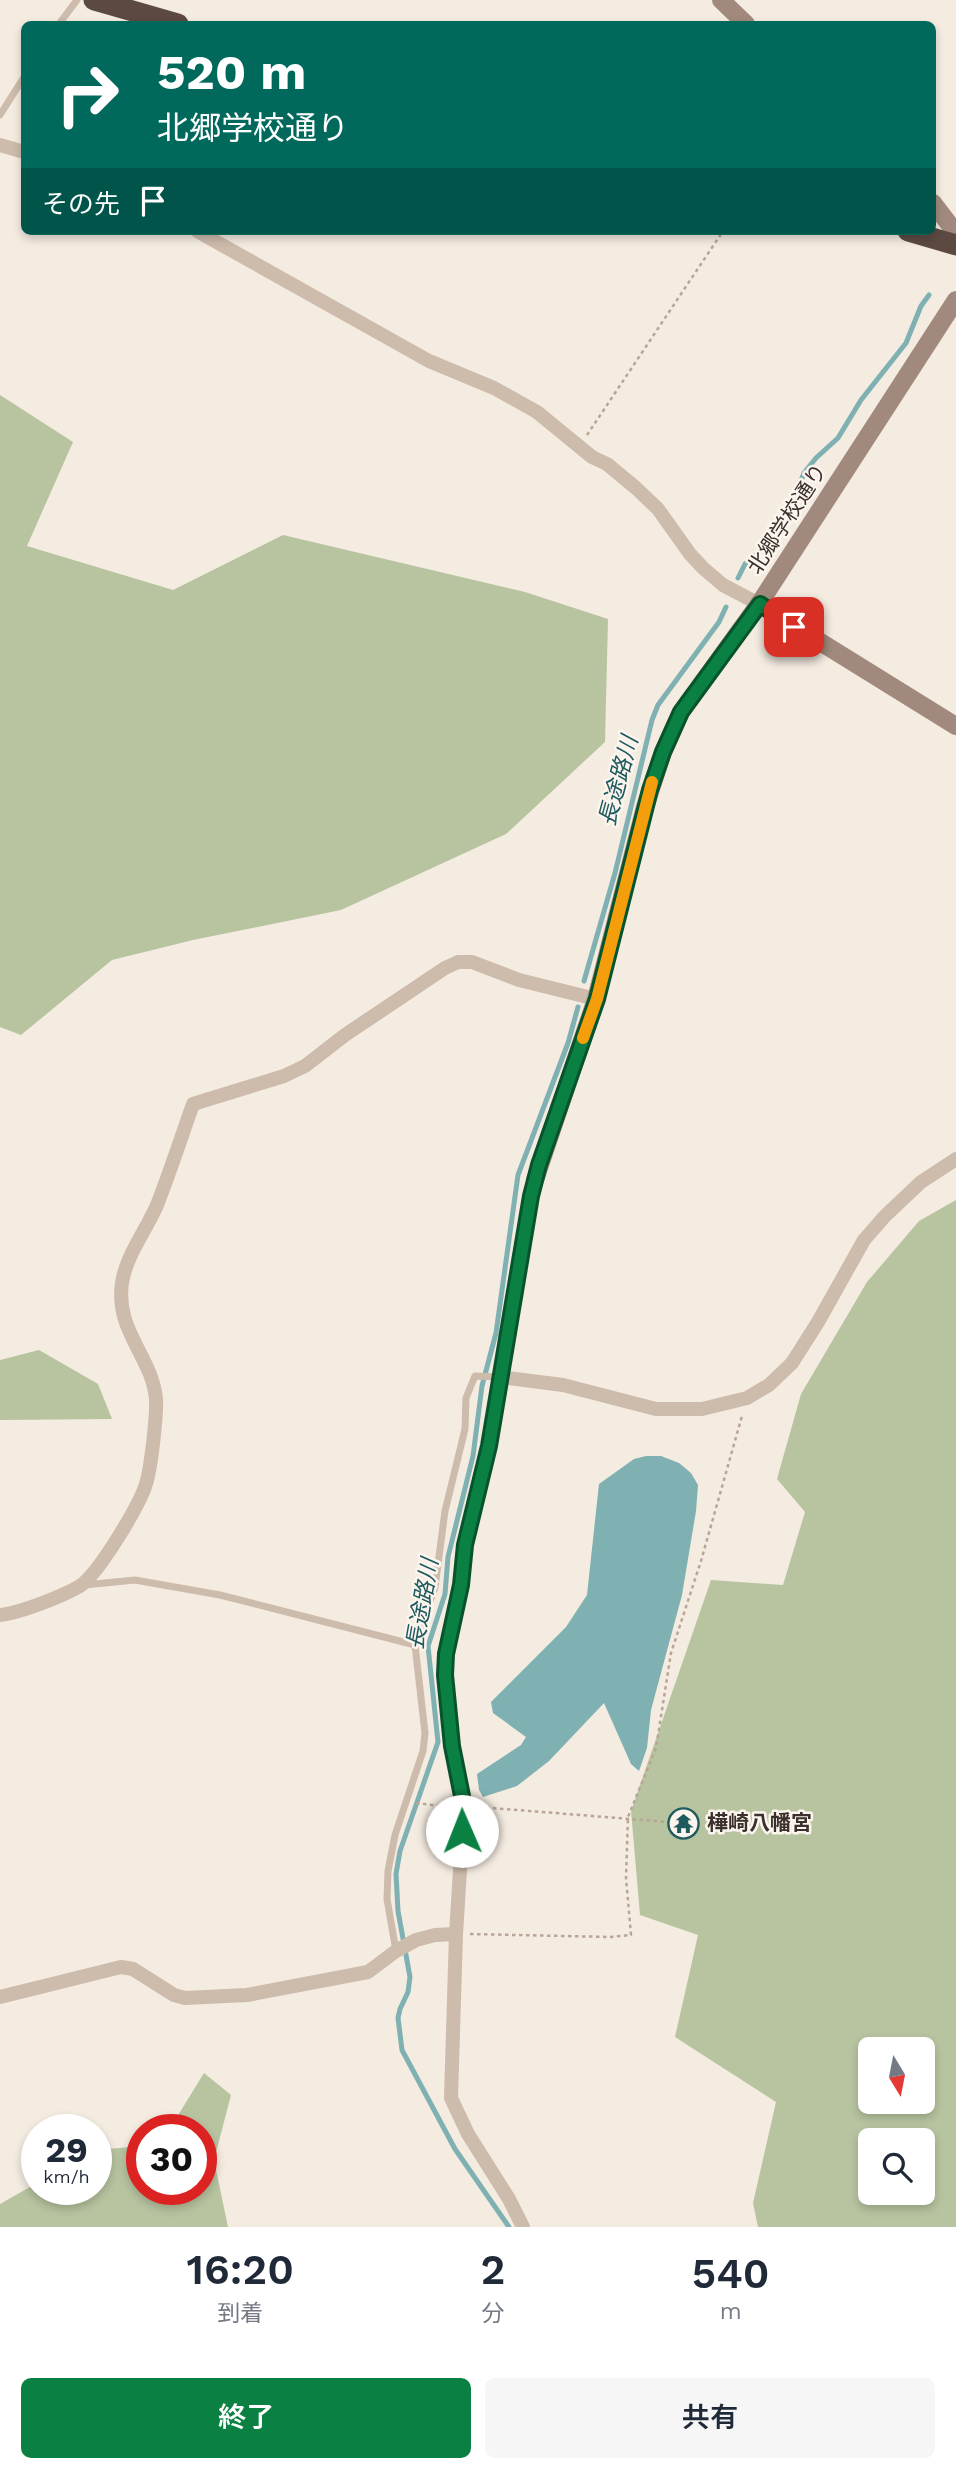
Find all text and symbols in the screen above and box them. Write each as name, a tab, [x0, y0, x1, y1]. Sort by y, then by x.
text: 520 m	[157, 43, 306, 101]
icon: right	[42, 49, 133, 140]
text: 北郷学校通り	[157, 109, 349, 147]
icon: arrive	[134, 182, 172, 220]
text: その先	[42, 189, 120, 219]
street label: 北郷学校通り	[742, 459, 831, 578]
pin	[764, 597, 824, 657]
icon: arrive	[775, 608, 813, 646]
water label: 長途路川	[594, 730, 644, 829]
water label: 長途路川	[401, 1553, 444, 1652]
position arrow	[425, 1794, 499, 1868]
temple icon: 樺崎八幡宮	[667, 1806, 701, 1840]
place label: 樺崎八幡宮	[707, 1810, 812, 1835]
north arrow	[858, 2037, 934, 2114]
map controls	[858, 2037, 935, 2205]
speed limit sign: 30	[126, 2114, 217, 2205]
button: search	[858, 2128, 935, 2205]
text: 29	[45, 2129, 88, 2171]
text: km/h	[43, 2166, 90, 2187]
text: 16:20	[187, 2245, 294, 2294]
text: 2	[480, 2245, 505, 2294]
text: 540	[692, 2249, 769, 2298]
text: m	[720, 2298, 742, 2325]
text: 到着	[217, 2300, 263, 2327]
text: 分	[481, 2300, 504, 2327]
button: 終了	[21, 2378, 471, 2458]
button: 共有	[485, 2378, 935, 2458]

